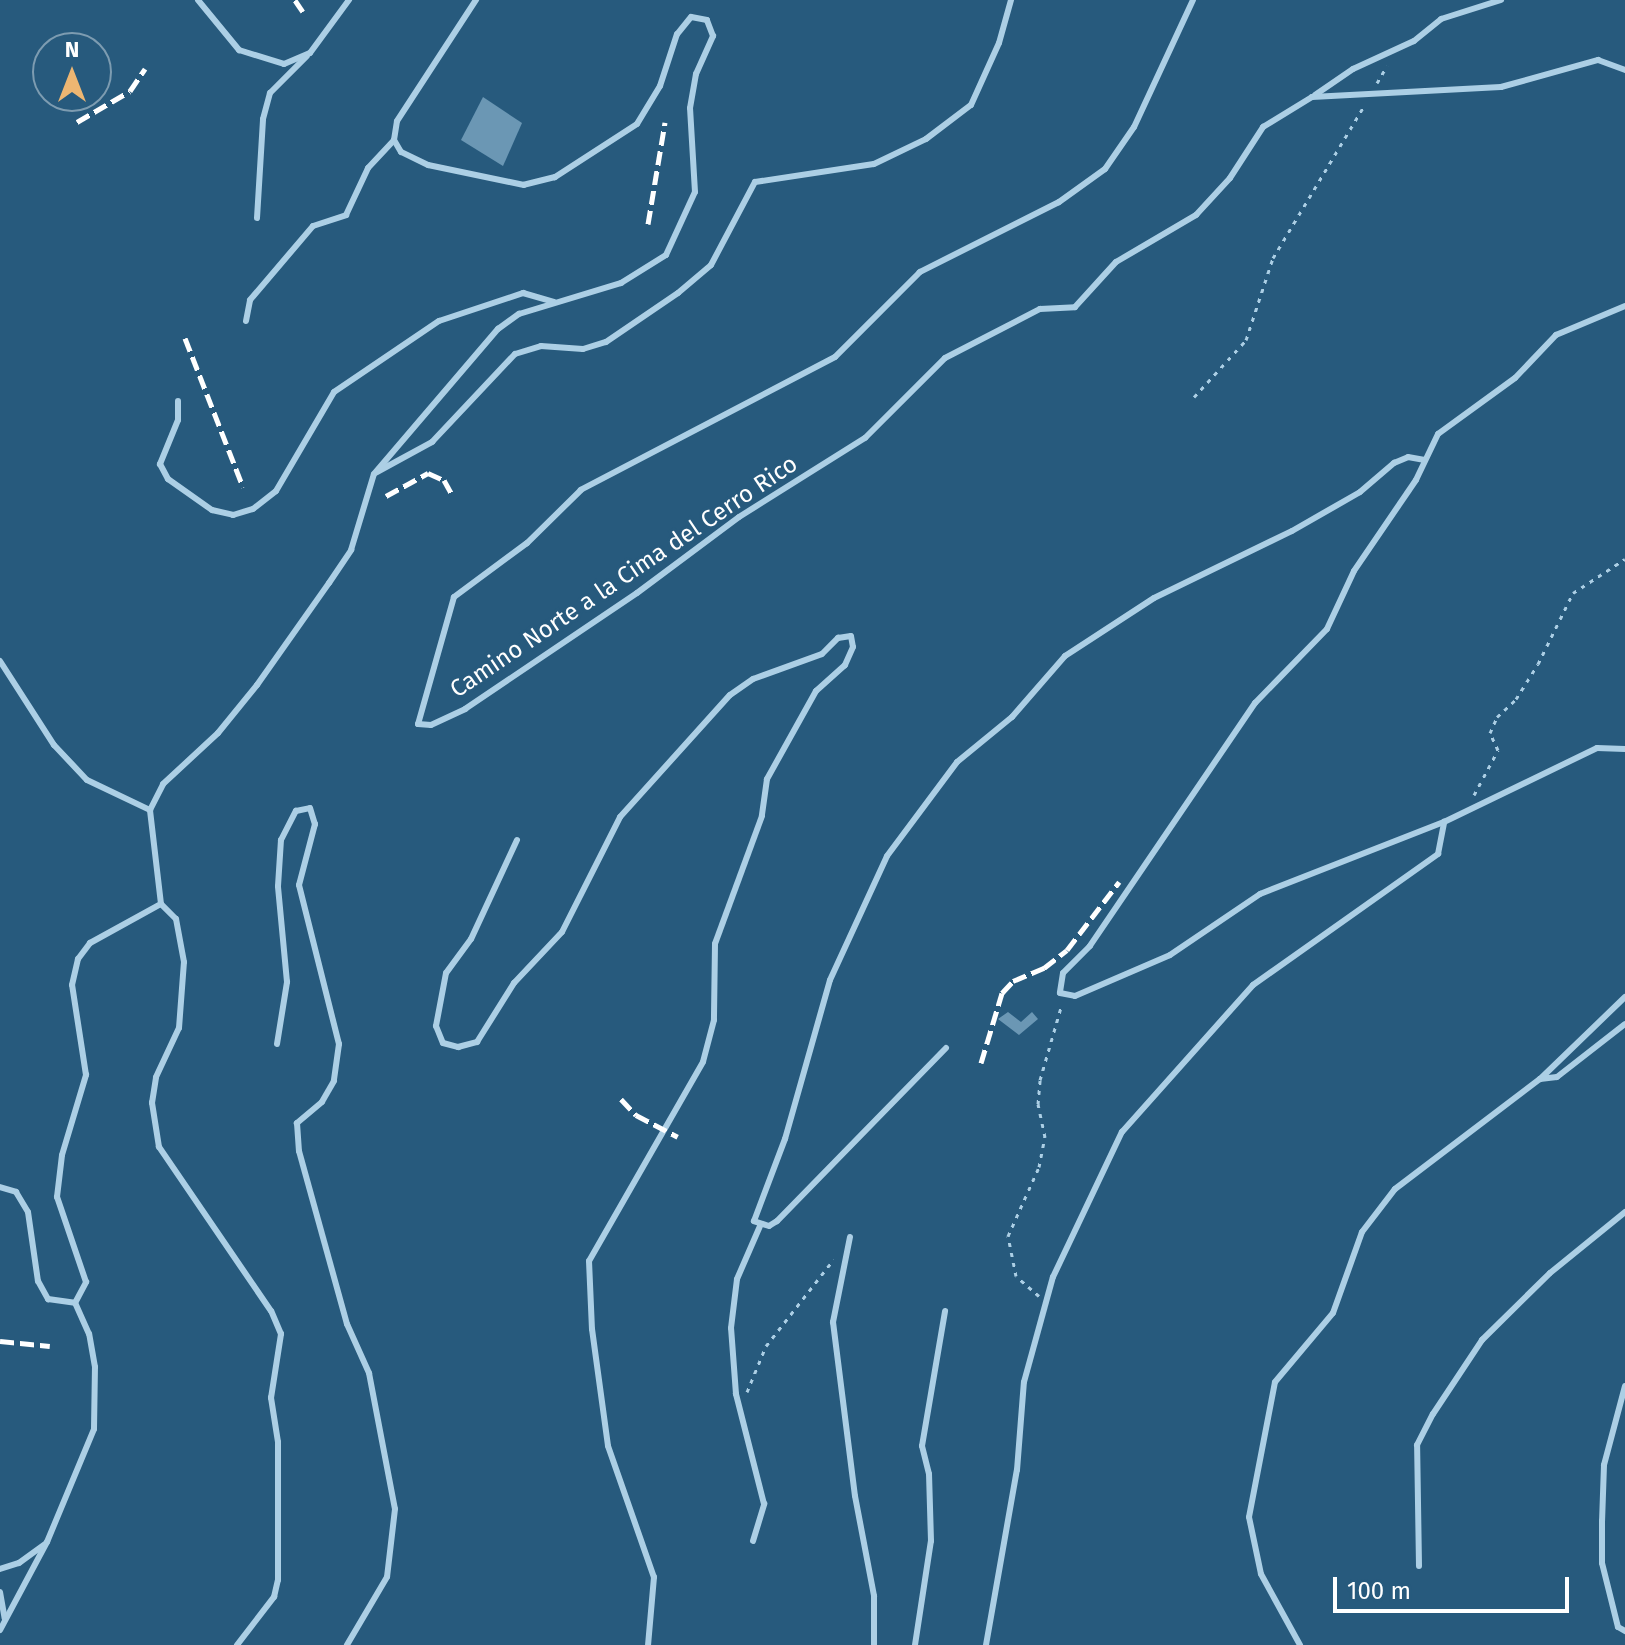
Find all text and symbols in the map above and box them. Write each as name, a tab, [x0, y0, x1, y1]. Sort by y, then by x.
north arrow	[32, 32, 112, 112]
text: N	[65, 36, 79, 63]
street label: Camino Norte a la Cima del Cerro Rico	[445, 450, 803, 704]
scale bar	[1337, 1561, 1573, 1611]
text: 100 m	[1347, 1577, 1411, 1605]

